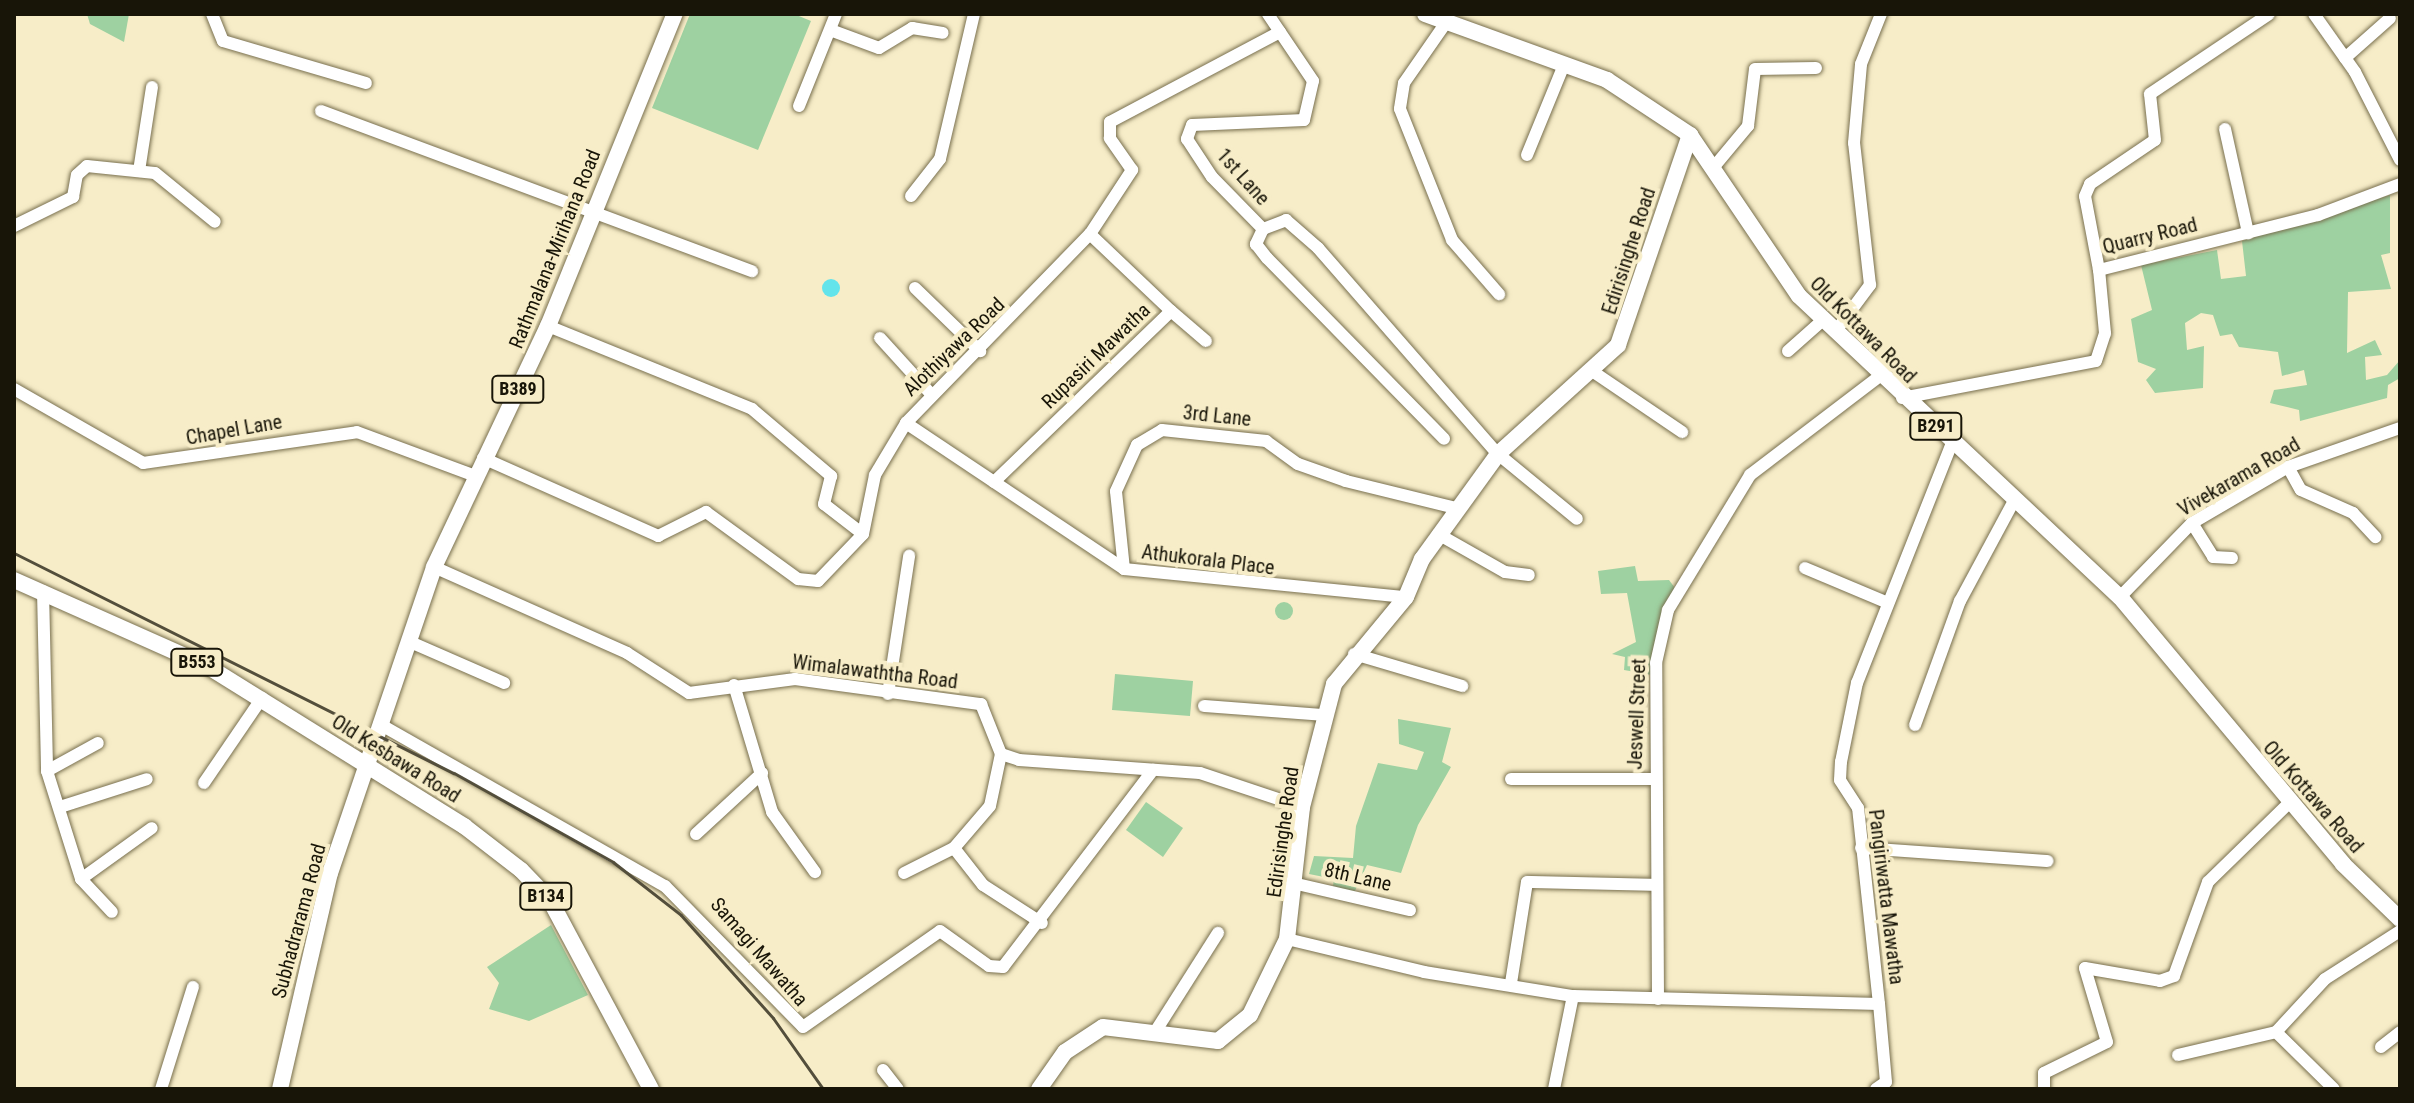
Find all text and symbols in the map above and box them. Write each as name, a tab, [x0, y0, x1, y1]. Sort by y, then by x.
street label: 1st Lane	[1211, 144, 1275, 210]
street label: Rathmalana-Mirihana Road	[504, 146, 606, 352]
street label: Edirisinghe Road	[1597, 185, 1661, 317]
street label: Quarry Road	[2100, 213, 2200, 259]
street label: Old Kottawa Road	[1805, 272, 1921, 388]
street label: Alothiyawa Road	[898, 293, 1010, 401]
street label: Rupasiri Mawatha	[1037, 298, 1155, 414]
road number: B389	[490, 375, 546, 403]
street label: 3rd Lane	[1182, 400, 1252, 432]
street label: Chapel Lane	[184, 410, 284, 450]
road number: B291	[1908, 412, 1964, 440]
street label: Vivekarama Road	[2174, 432, 2304, 522]
street label: Athukorala Place	[1140, 540, 1276, 580]
road number: B553	[169, 648, 225, 676]
street label: Wimalawaththa Road	[791, 650, 959, 694]
street label: Jeswell Street	[1623, 658, 1651, 770]
street label: Old Kesbawa Road	[327, 710, 465, 808]
street label: Old Kottawa Road	[2258, 736, 2368, 858]
street label: Edirisinghe Road	[1262, 765, 1304, 899]
street label: Pangiriwatta Mawatha	[1863, 808, 1909, 986]
street label: Subhadrarama Road	[267, 841, 331, 1001]
street label: 8th Lane	[1322, 858, 1394, 896]
road number: B134	[518, 882, 574, 910]
street label: Samagi Mawatha	[705, 893, 813, 1011]

